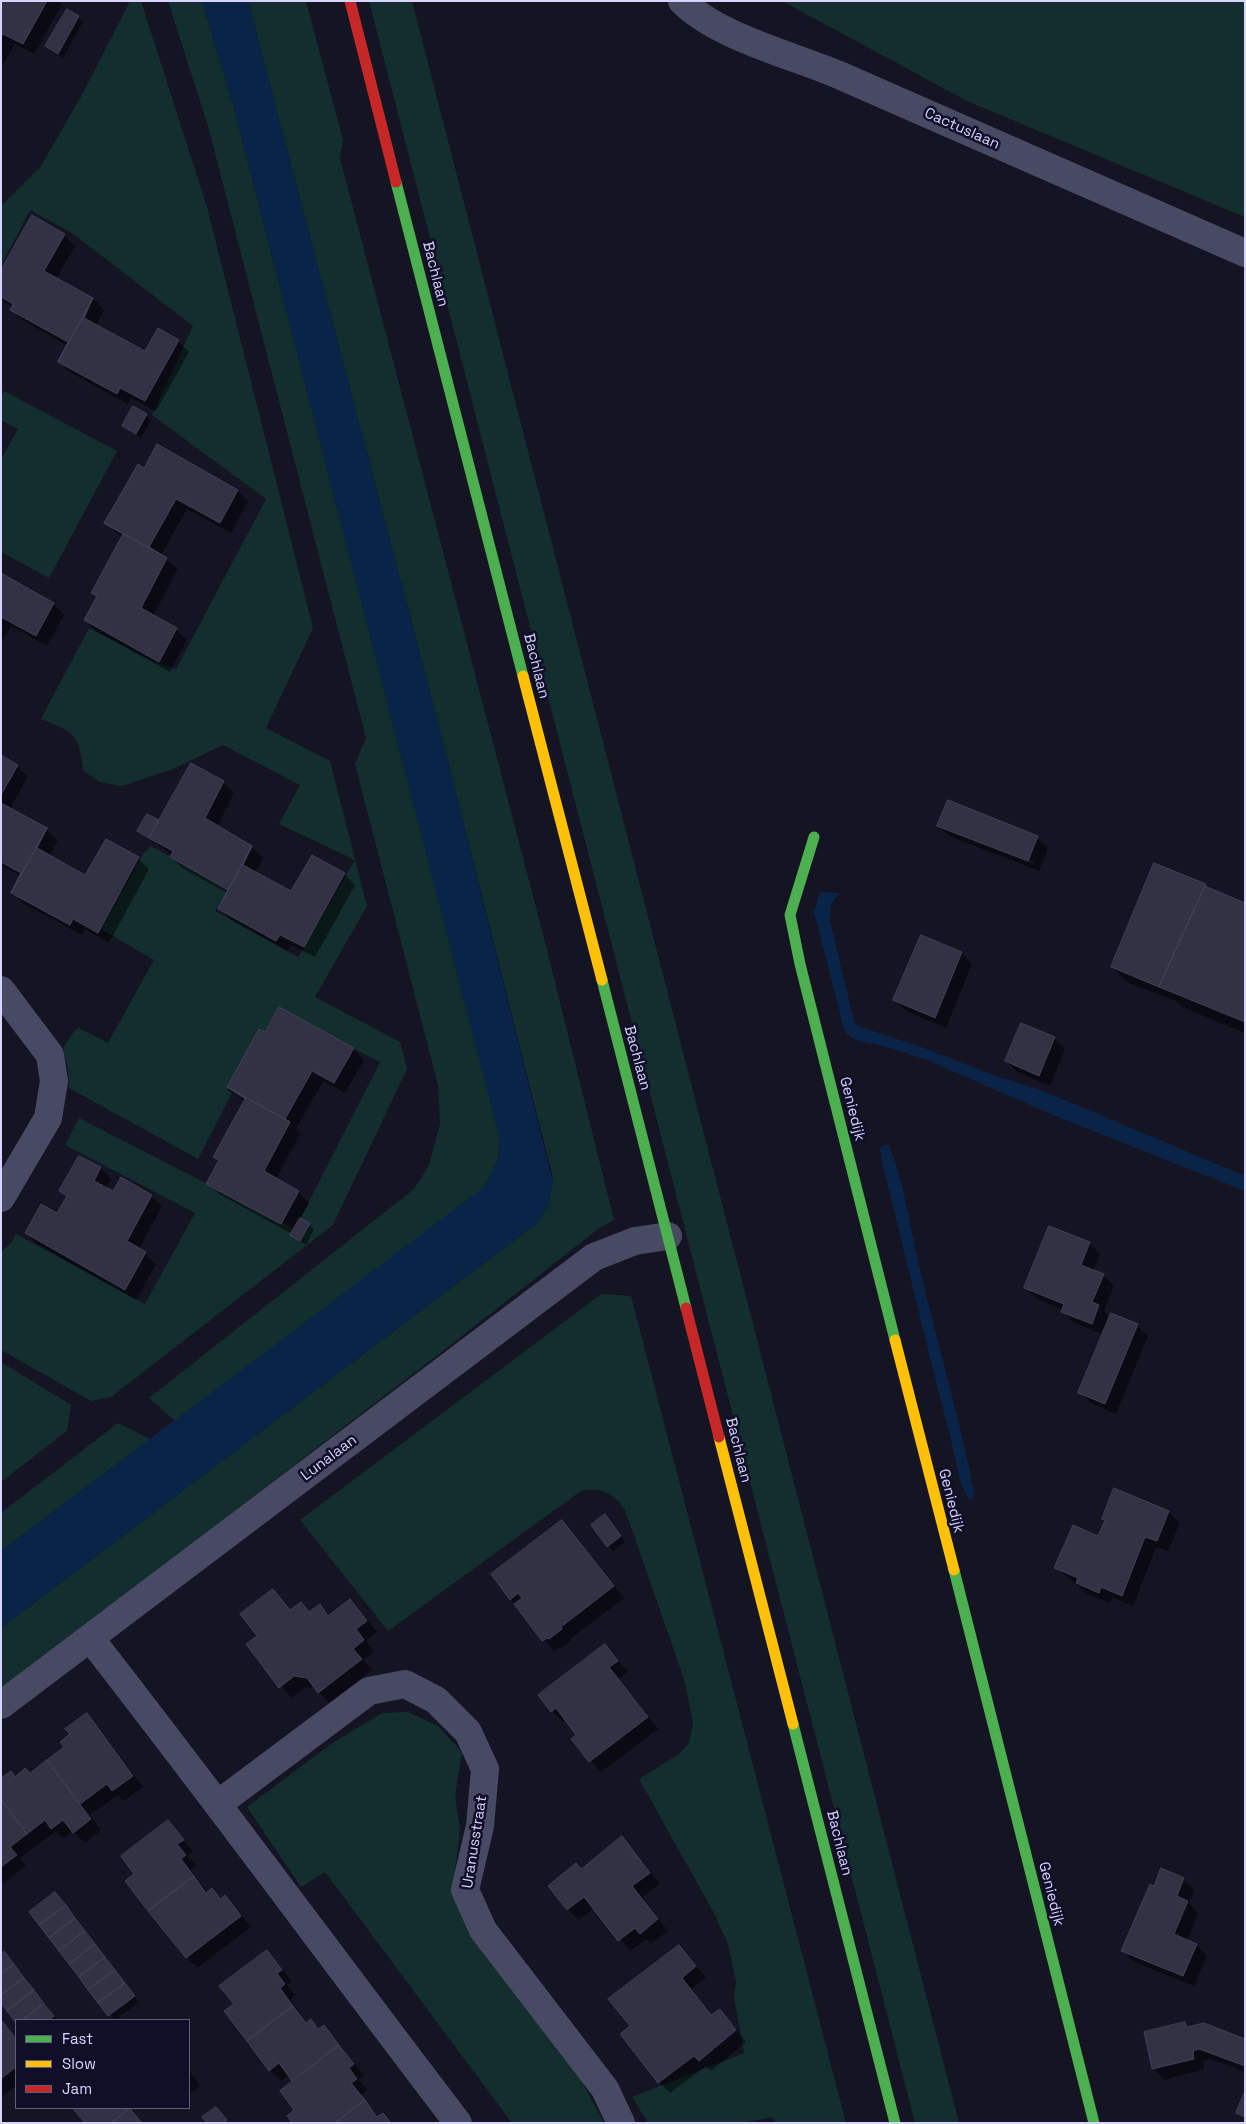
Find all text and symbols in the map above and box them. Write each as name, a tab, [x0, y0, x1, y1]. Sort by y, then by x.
street label: Cactuslaan	[921, 104, 1003, 154]
street label: Bachlaan	[418, 240, 452, 308]
street label: Bachlaan	[519, 632, 553, 700]
street label: Bachlaan	[620, 1023, 654, 1093]
street label: Geniedijk	[835, 1075, 869, 1143]
street label: Bachlaan	[721, 1416, 755, 1484]
street label: Lunalaan	[298, 1431, 360, 1485]
street label: Geniedijk	[934, 1467, 968, 1535]
street label: Uranusstraat	[459, 1794, 491, 1890]
street label: Bachlaan	[822, 1809, 856, 1877]
street label: Geniedijk	[1034, 1860, 1068, 1928]
legend	[15, 2019, 190, 2109]
text: Fast	[62, 2029, 93, 2048]
text: Slow	[62, 2054, 96, 2073]
text: Jam	[62, 2079, 92, 2098]

